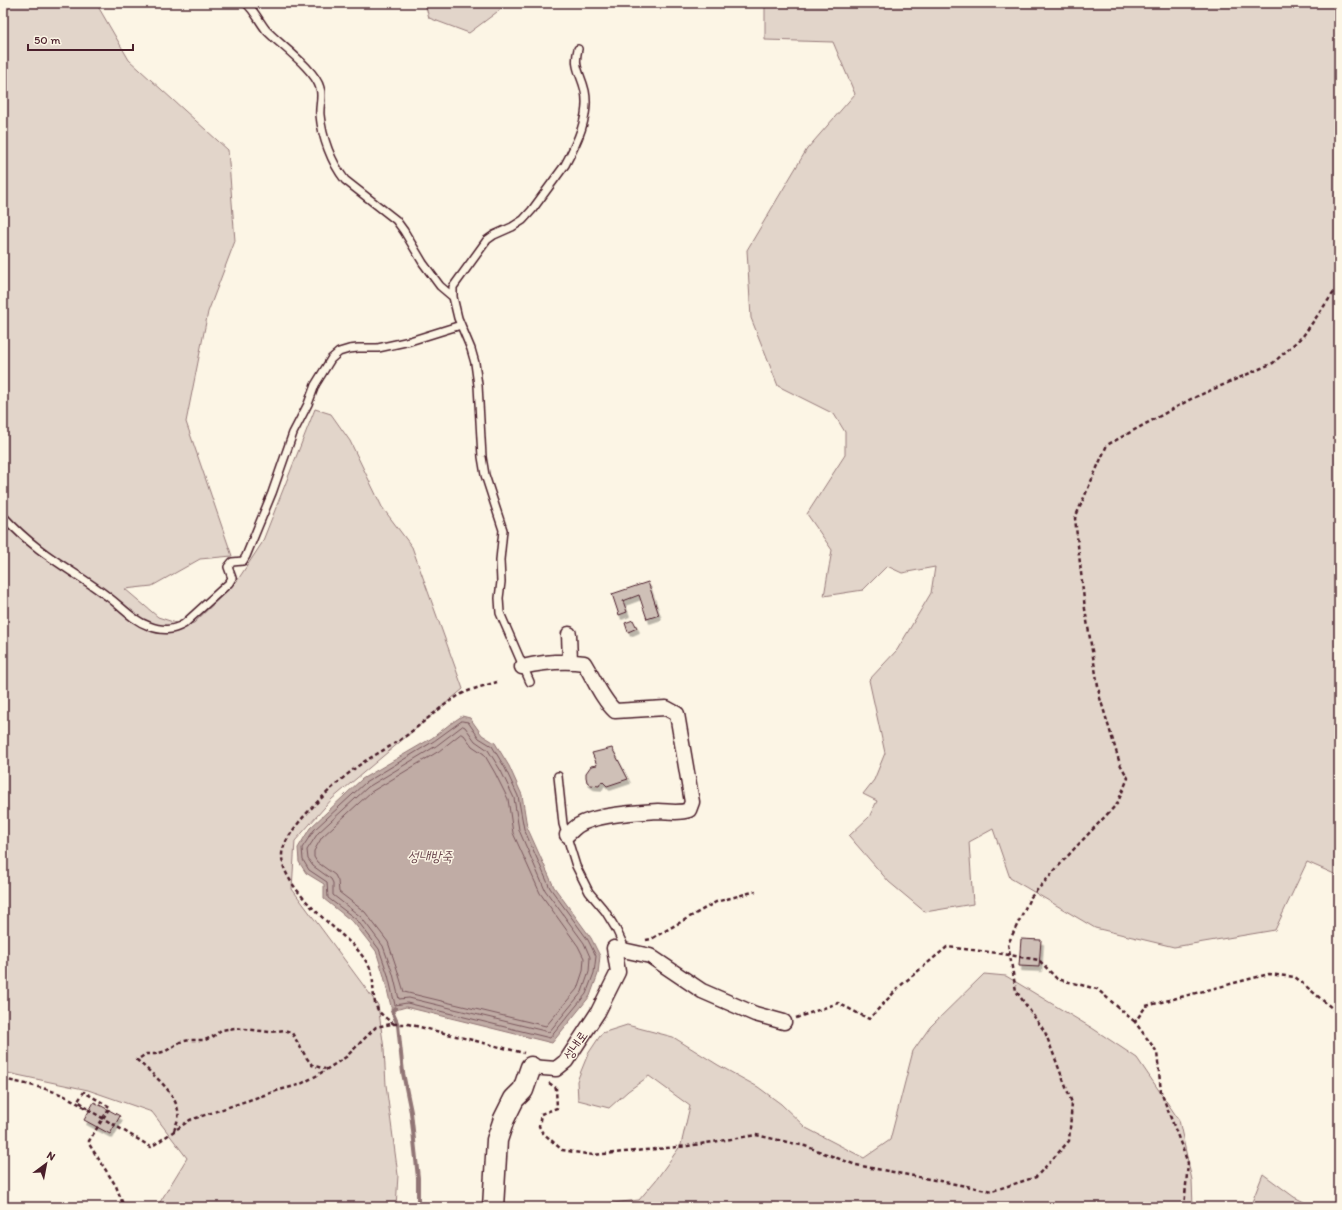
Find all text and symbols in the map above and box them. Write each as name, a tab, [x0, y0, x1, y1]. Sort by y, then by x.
scale bar	[28, 26, 133, 52]
text: 50 m	[34, 33, 60, 47]
water label: 성내방죽	[407, 848, 453, 865]
street label: 성내로	[560, 1028, 591, 1062]
north arrow	[26, 1144, 66, 1184]
text: N	[44, 1148, 58, 1163]

